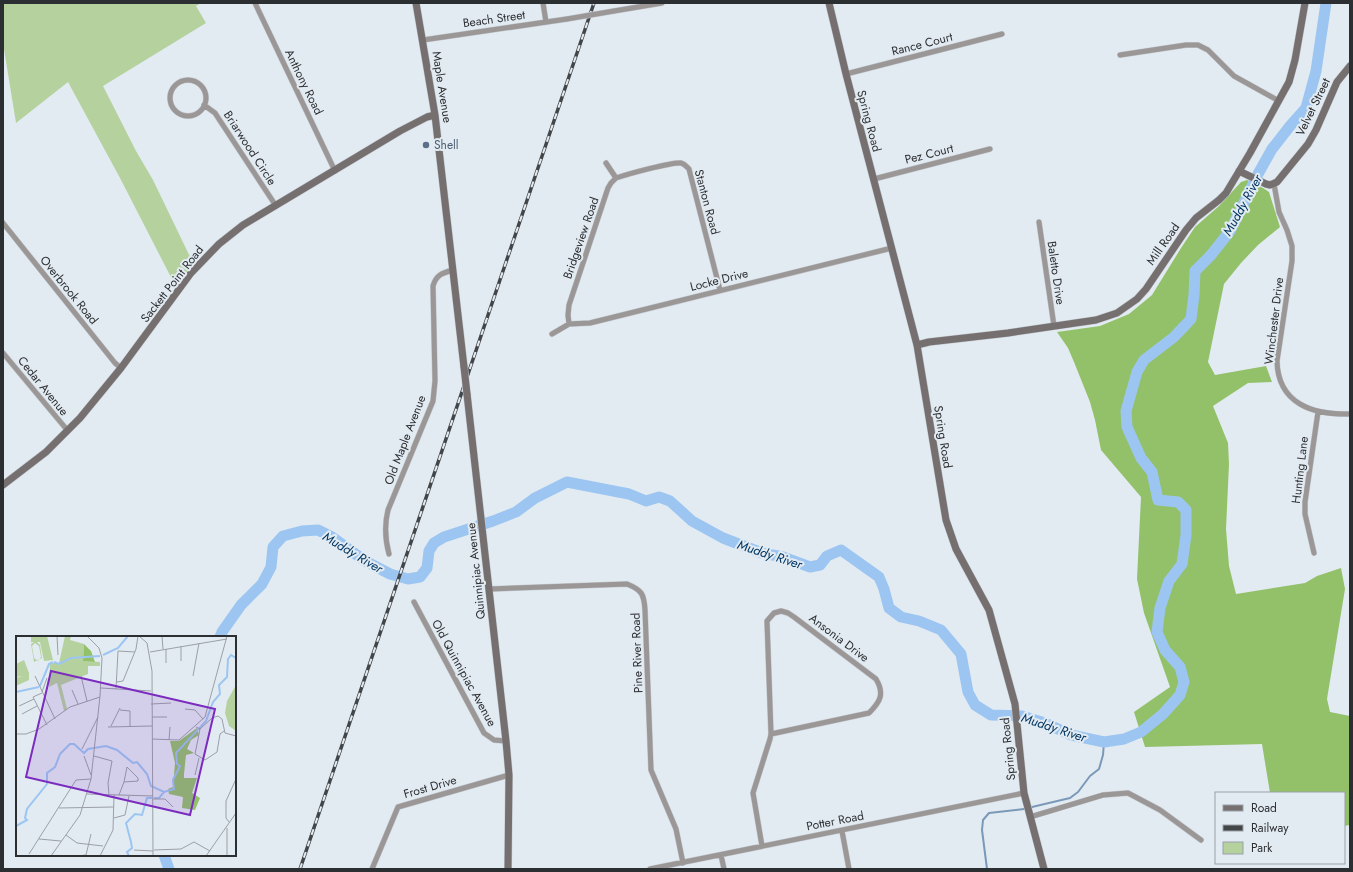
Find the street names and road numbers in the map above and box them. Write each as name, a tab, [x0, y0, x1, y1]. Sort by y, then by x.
street label: Beach Street	[462, 6, 527, 32]
street label: Rance Court	[890, 28, 955, 60]
street label: Anthony Road	[280, 46, 328, 118]
street label: Maple Avenue	[427, 50, 457, 124]
street label: Velvet Street	[1291, 75, 1335, 139]
street label: Spring Road	[852, 88, 886, 154]
street label: Briarwood Circle	[219, 107, 281, 189]
street label: Pez Court	[903, 139, 955, 169]
street label: Stanton Road	[690, 167, 724, 237]
street label: Bridgeview Road	[559, 195, 603, 281]
street label: Mill Road	[1142, 219, 1184, 269]
street label: Baletto Drive	[1043, 240, 1069, 306]
street label: Sackett Point Road	[136, 242, 208, 326]
street label: Overbrook Road	[36, 252, 102, 328]
street label: Locke Drive	[688, 264, 750, 296]
street label: Winchester Drive	[1260, 276, 1288, 366]
street label: Cedar Avenue	[13, 352, 73, 420]
street label: Old Maple Avenue	[380, 392, 430, 488]
street label: Spring Road	[929, 404, 957, 470]
street label: Hunting Lane	[1287, 435, 1313, 505]
street label: Quinnipiac Avenue	[462, 522, 490, 620]
street label: Ansonia Drive	[805, 609, 873, 667]
street label: Pine River Road	[627, 612, 647, 694]
street label: Old Quinnipiac Avenue	[427, 616, 501, 730]
street label: Spring Road	[996, 717, 1020, 781]
street label: Frost Drive	[401, 771, 459, 803]
street label: Potter Road	[805, 807, 865, 835]

